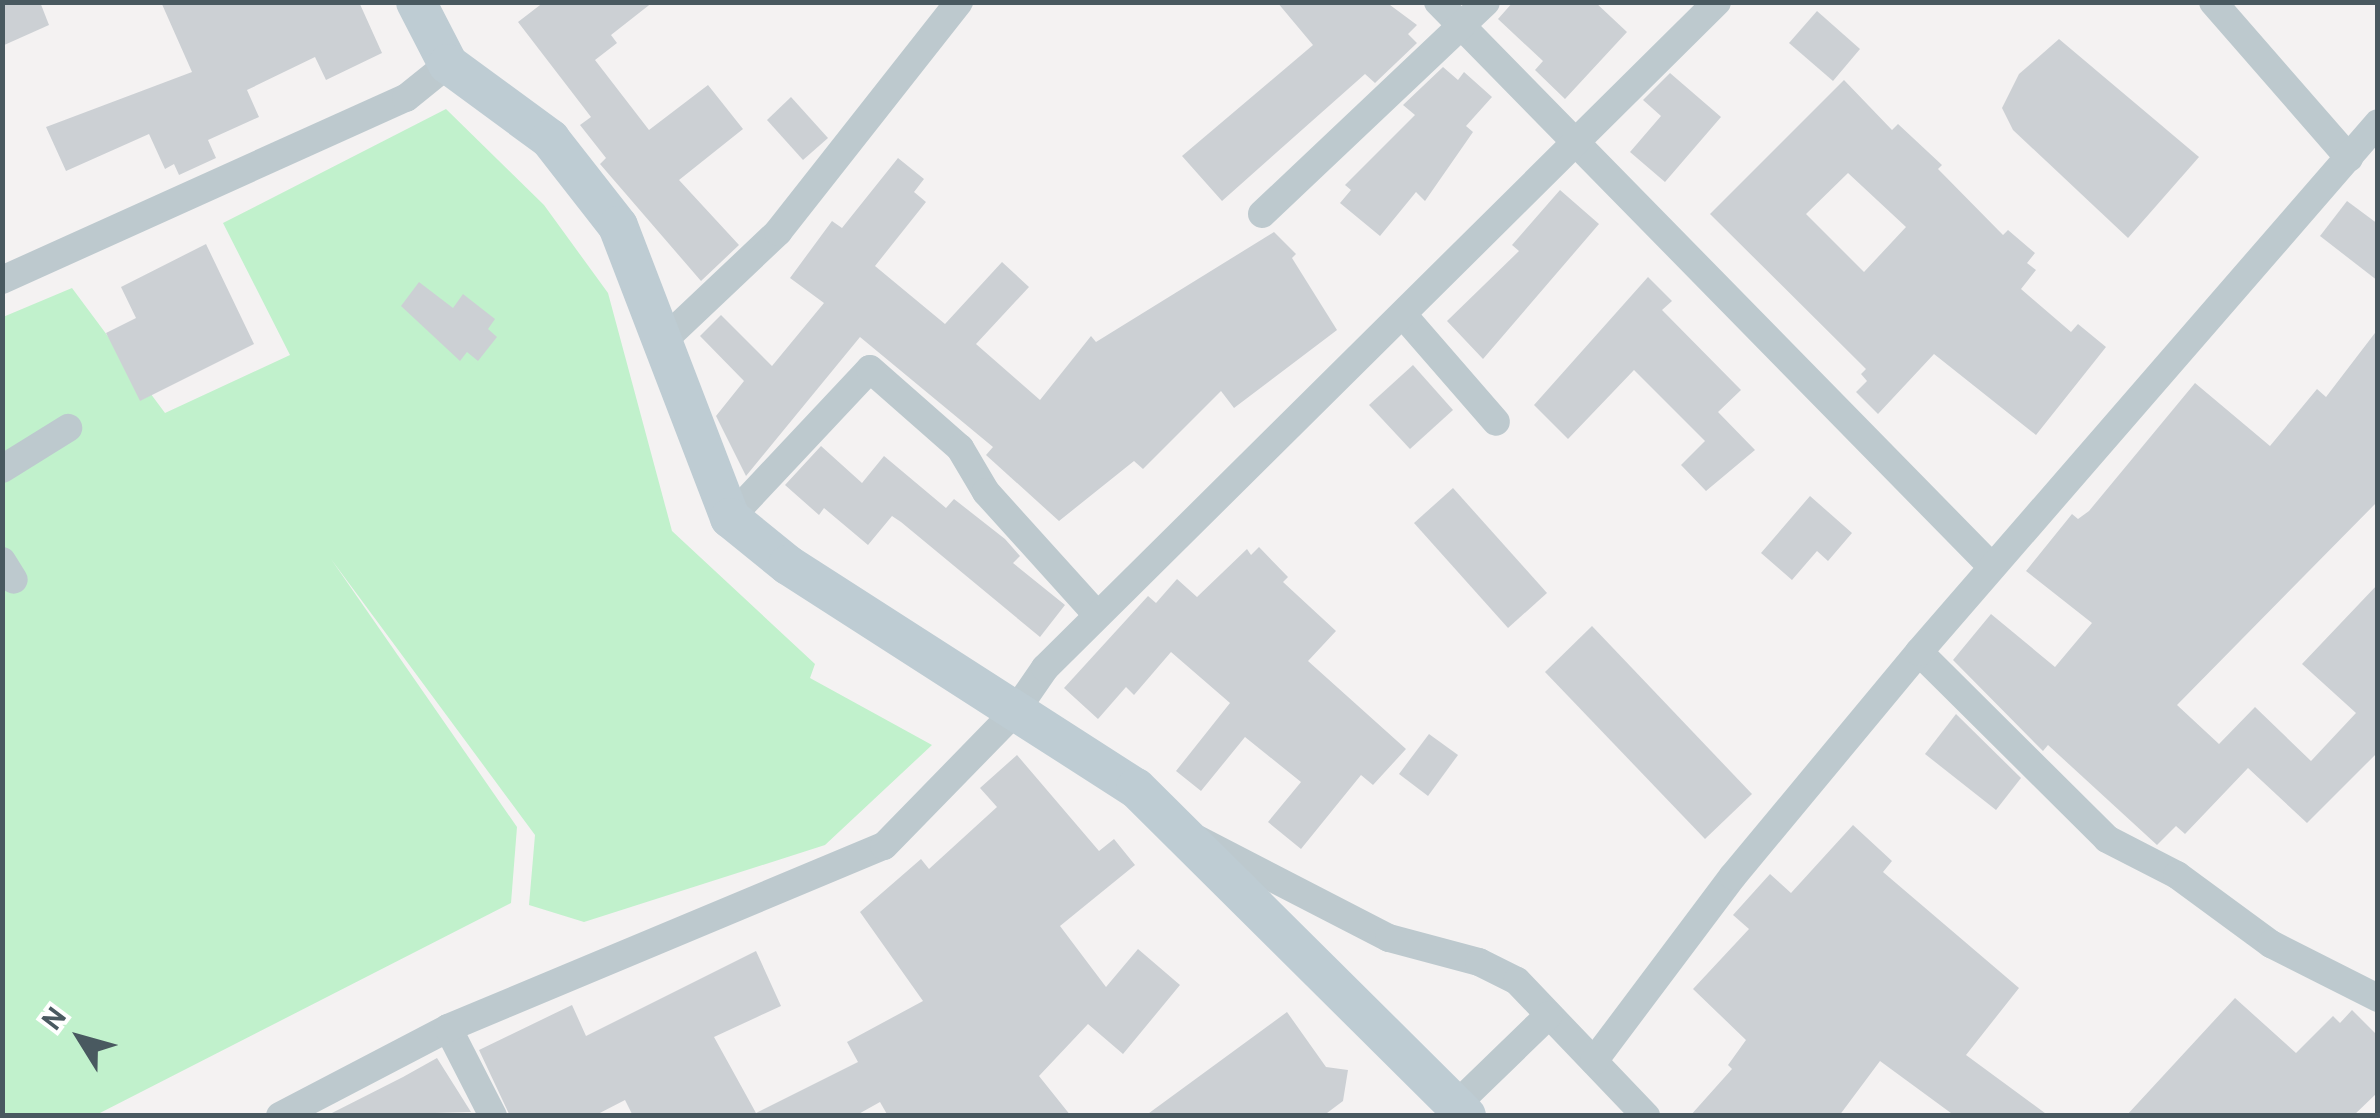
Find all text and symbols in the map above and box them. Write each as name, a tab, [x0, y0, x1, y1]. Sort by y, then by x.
north arrow	[30, 988, 130, 1088]
text: N	[36, 1001, 76, 1039]

